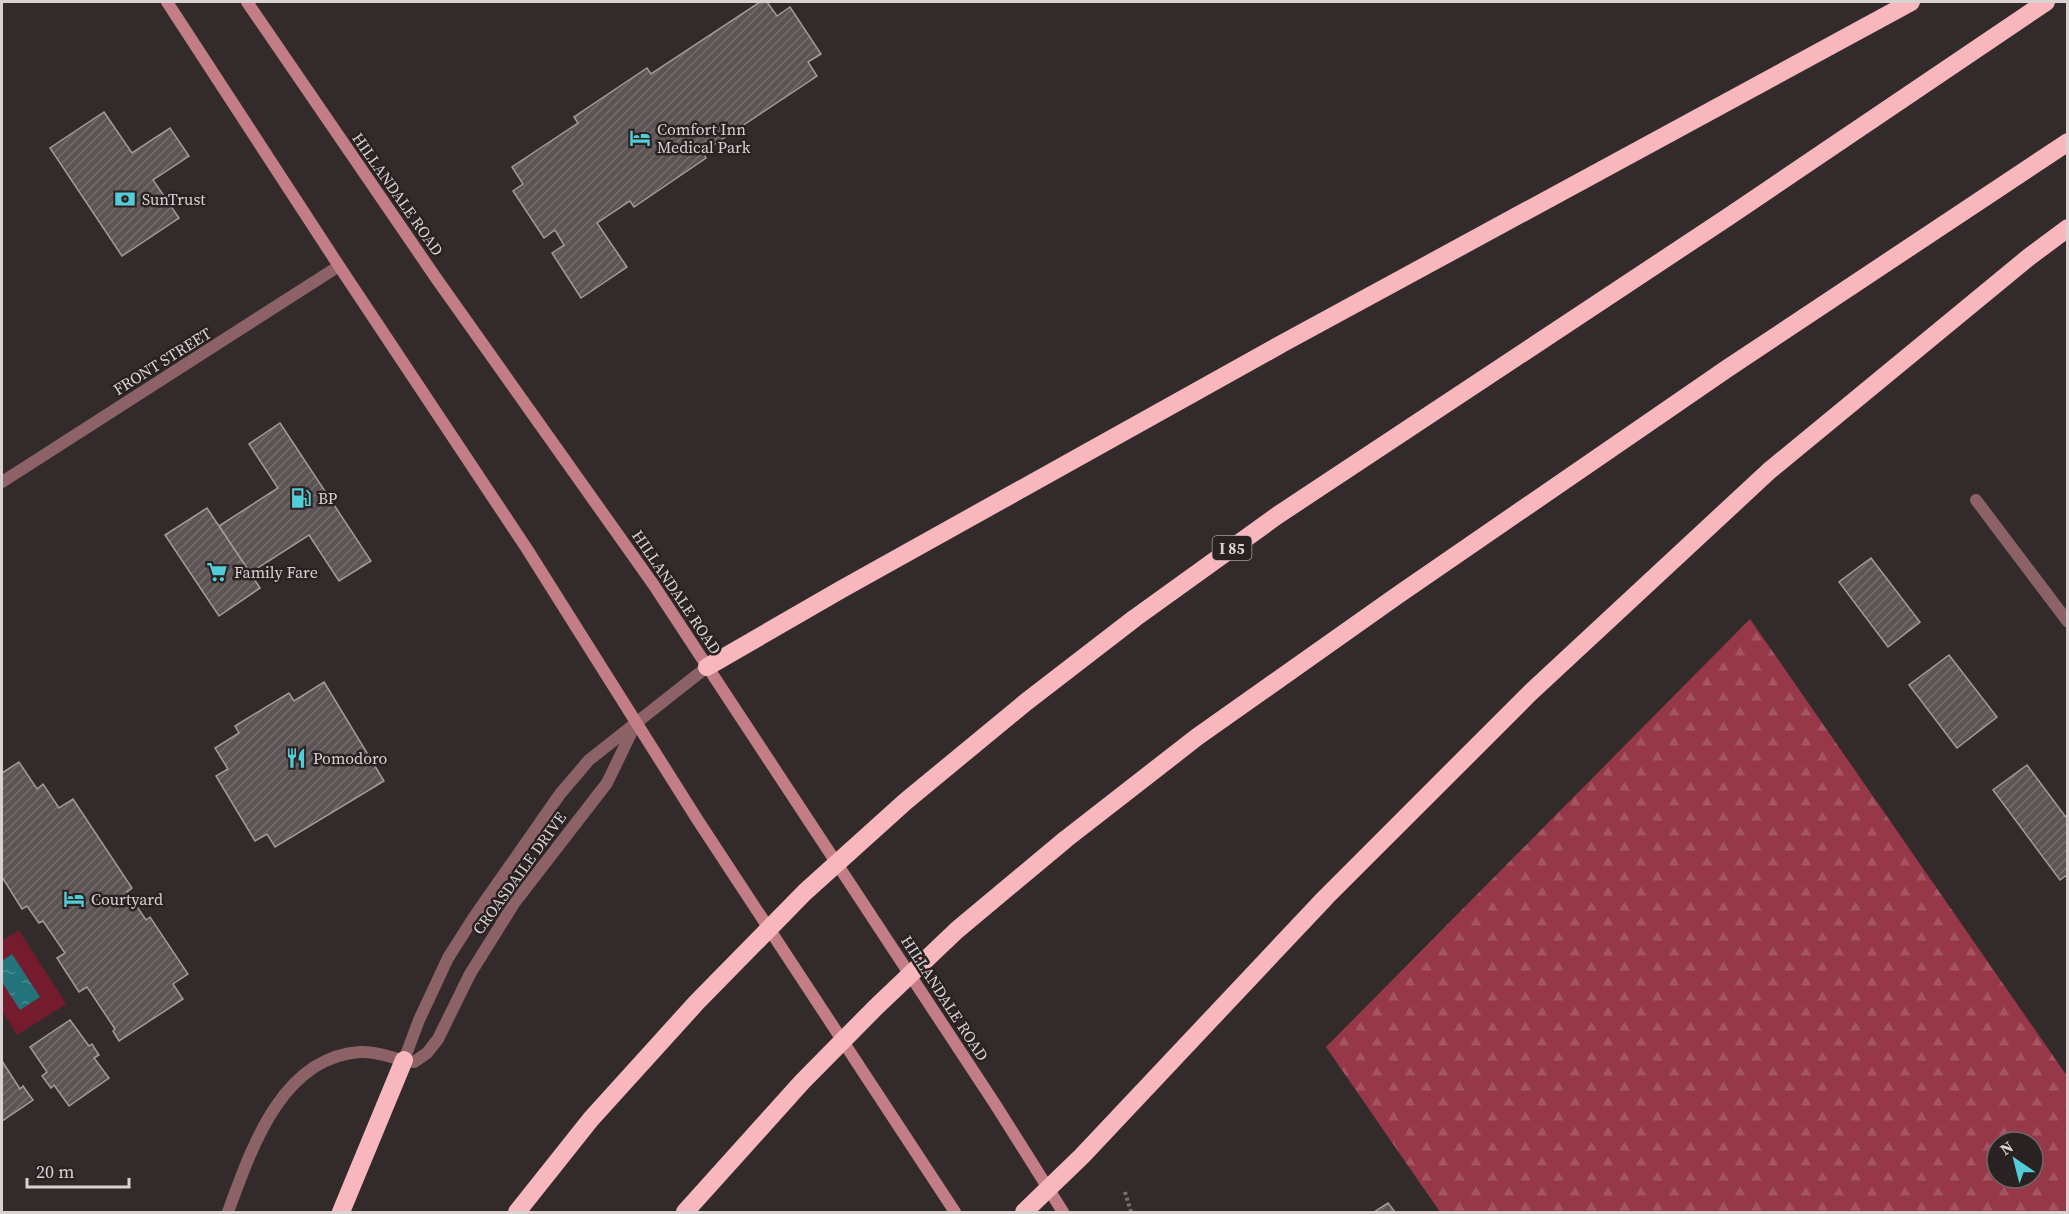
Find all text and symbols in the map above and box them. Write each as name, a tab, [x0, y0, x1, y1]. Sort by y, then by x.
place label: Comfort Inn Medical Park	[657, 118, 751, 158]
hotel icon: Comfort Inn Medical Park	[628, 126, 652, 150]
street label: HILLANDALE ROAD	[347, 128, 449, 260]
bank icon: SunTrust	[113, 187, 137, 211]
place label: SunTrust	[142, 188, 206, 210]
street label: FRONT STREET	[109, 322, 216, 400]
fuel station icon: BP	[289, 486, 313, 510]
place label: BP	[318, 487, 338, 509]
street label: HILLANDALE ROAD	[627, 526, 727, 658]
road number: I 85	[1212, 536, 1252, 560]
supermarket icon: Family Fare	[205, 560, 229, 584]
place label: Family Fare	[234, 561, 318, 583]
restaurant icon: Pomodoro	[284, 746, 308, 770]
place label: Pomodoro	[313, 747, 388, 769]
street label: CROASDAILE DRIVE	[467, 807, 571, 939]
hotel icon: Courtyard	[62, 887, 86, 911]
place label: Courtyard	[91, 888, 163, 910]
street label: HILLANDALE ROAD	[896, 931, 994, 1065]
north arrow	[1985, 1130, 2045, 1190]
text: N	[1995, 1135, 2018, 1160]
scale bar	[27, 1151, 129, 1189]
text: 20 m	[36, 1159, 74, 1184]

